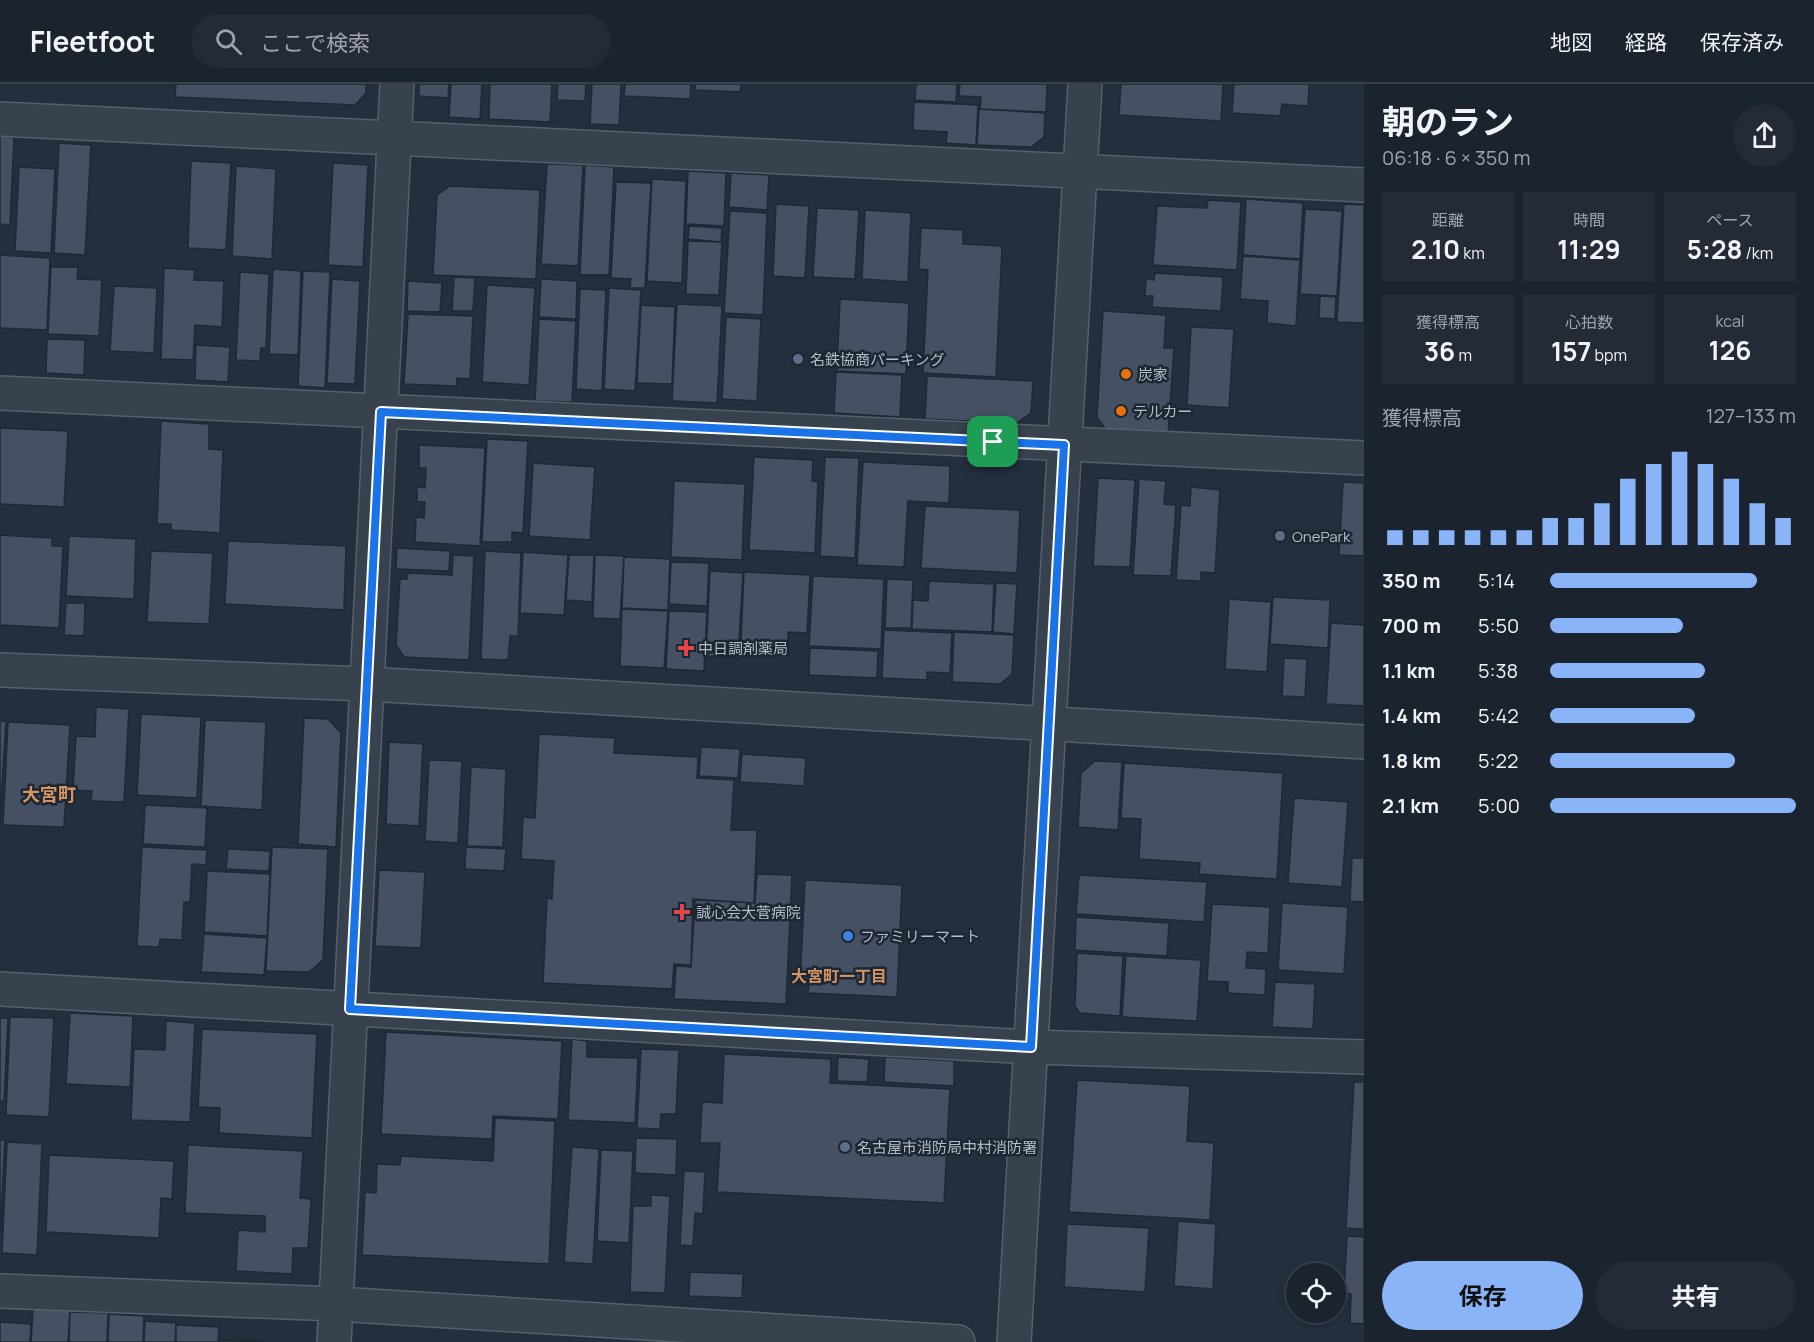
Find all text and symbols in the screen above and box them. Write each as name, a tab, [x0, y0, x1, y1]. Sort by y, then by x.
search box	[191, 14, 611, 68]
text: Fleetfoot	[30, 22, 155, 60]
icon: search	[212, 25, 245, 58]
text: ここで検索	[260, 28, 370, 58]
text: 地図	[1550, 28, 1592, 56]
text: 経路	[1625, 28, 1667, 56]
text: 保存済み	[1700, 28, 1784, 56]
text: 朝のラン	[1382, 99, 1514, 144]
button: share	[1733, 104, 1796, 167]
text: 06:18 · 6 × 350 m	[1382, 144, 1530, 171]
text: 距離	[1432, 209, 1464, 231]
text: 時間	[1573, 209, 1605, 231]
text: ペース	[1706, 209, 1754, 231]
text: 2.10	[1411, 231, 1460, 267]
text: 11:29	[1557, 231, 1621, 267]
text: 5:28	[1687, 231, 1742, 267]
text: km	[1460, 242, 1485, 264]
text: /km	[1742, 242, 1773, 264]
text: kcal	[1715, 310, 1745, 332]
text: 獲得標高	[1416, 311, 1480, 333]
text: 心拍数	[1565, 311, 1613, 333]
text: 126	[1708, 332, 1752, 368]
text: 36	[1424, 333, 1455, 369]
text: 157	[1551, 333, 1591, 369]
text: m	[1455, 344, 1472, 366]
text: bpm	[1591, 344, 1627, 366]
place label: 名鉄協商パーキング	[810, 349, 945, 370]
marker: 名鉄協商パーキング	[791, 352, 805, 366]
place label: 炭家	[1138, 364, 1168, 385]
marker: 炭家	[1119, 367, 1133, 381]
place label: テルカー	[1133, 401, 1193, 422]
text: 127–133 m	[1706, 402, 1796, 429]
marker: テルカー	[1114, 404, 1128, 418]
text: 獲得標高	[1382, 404, 1462, 431]
pin	[967, 416, 1018, 467]
icon: arrive	[976, 425, 1009, 458]
place label: OnePark	[1292, 526, 1351, 547]
marker: OnePark	[1273, 529, 1287, 543]
text: 350 m	[1382, 567, 1441, 594]
text: 5:14	[1478, 567, 1515, 594]
text: 700 m	[1382, 612, 1441, 639]
text: 5:50	[1478, 612, 1519, 639]
place label: 中日調剤薬局	[698, 638, 788, 659]
marker: 中日調剤薬局	[679, 641, 693, 655]
text: 1.1 km	[1382, 657, 1435, 684]
text: 5:38	[1478, 657, 1518, 684]
text: 1.4 km	[1382, 702, 1441, 729]
text: 5:42	[1478, 702, 1519, 729]
text: 1.8 km	[1382, 747, 1441, 774]
text: 5:22	[1478, 747, 1518, 774]
district label: 大宮町	[22, 782, 76, 806]
text: 2.1 km	[1382, 792, 1439, 819]
text: 5:00	[1478, 792, 1520, 819]
place label: 誠心会大菅病院	[696, 902, 801, 923]
marker: 誠心会大菅病院	[673, 903, 691, 921]
place label: ファミリーマート	[860, 926, 980, 947]
marker: ファミリーマート	[841, 929, 855, 943]
district label: 大宮町一丁目	[791, 965, 887, 987]
place label: 名古屋市消防局中村消防署	[857, 1137, 1037, 1158]
marker: 名古屋市消防局中村消防署	[838, 1140, 852, 1154]
button: 保存	[1382, 1261, 1583, 1330]
button: 共有	[1595, 1261, 1796, 1330]
map controls	[1286, 1263, 1346, 1323]
button: locate	[1286, 1263, 1346, 1323]

